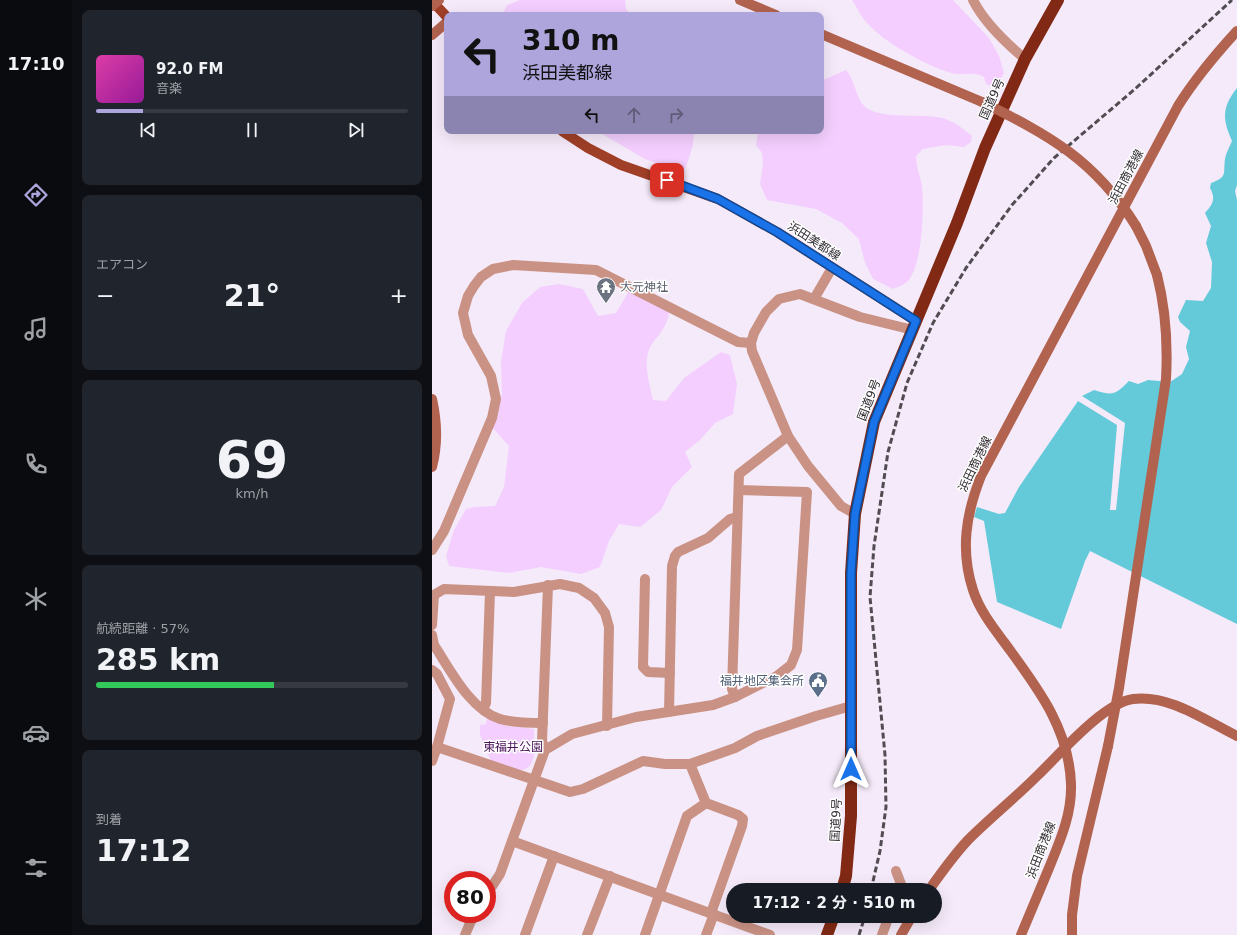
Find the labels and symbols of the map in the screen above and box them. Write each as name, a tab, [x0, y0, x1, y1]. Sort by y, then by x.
street label: 国道9号	[977, 76, 1007, 122]
street label: 浜田商港線	[1106, 147, 1146, 207]
pin	[650, 163, 684, 197]
street label: 浜田美都線	[785, 219, 843, 263]
temple icon: 大元神社	[595, 276, 617, 304]
place label: 大元神社	[620, 280, 668, 294]
street label: 国道9号	[855, 377, 883, 423]
street label: 浜田商港線	[956, 434, 994, 494]
public building icon: 福井地区集会所	[807, 670, 829, 698]
place label: 福井地区集会所	[720, 674, 804, 688]
park label: 東福井公園	[483, 740, 543, 754]
position arrow	[830, 748, 872, 790]
street label: 国道9号	[828, 798, 844, 842]
street label: 浜田商港線	[1024, 819, 1058, 881]
speed limit sign: 80	[444, 871, 496, 923]

